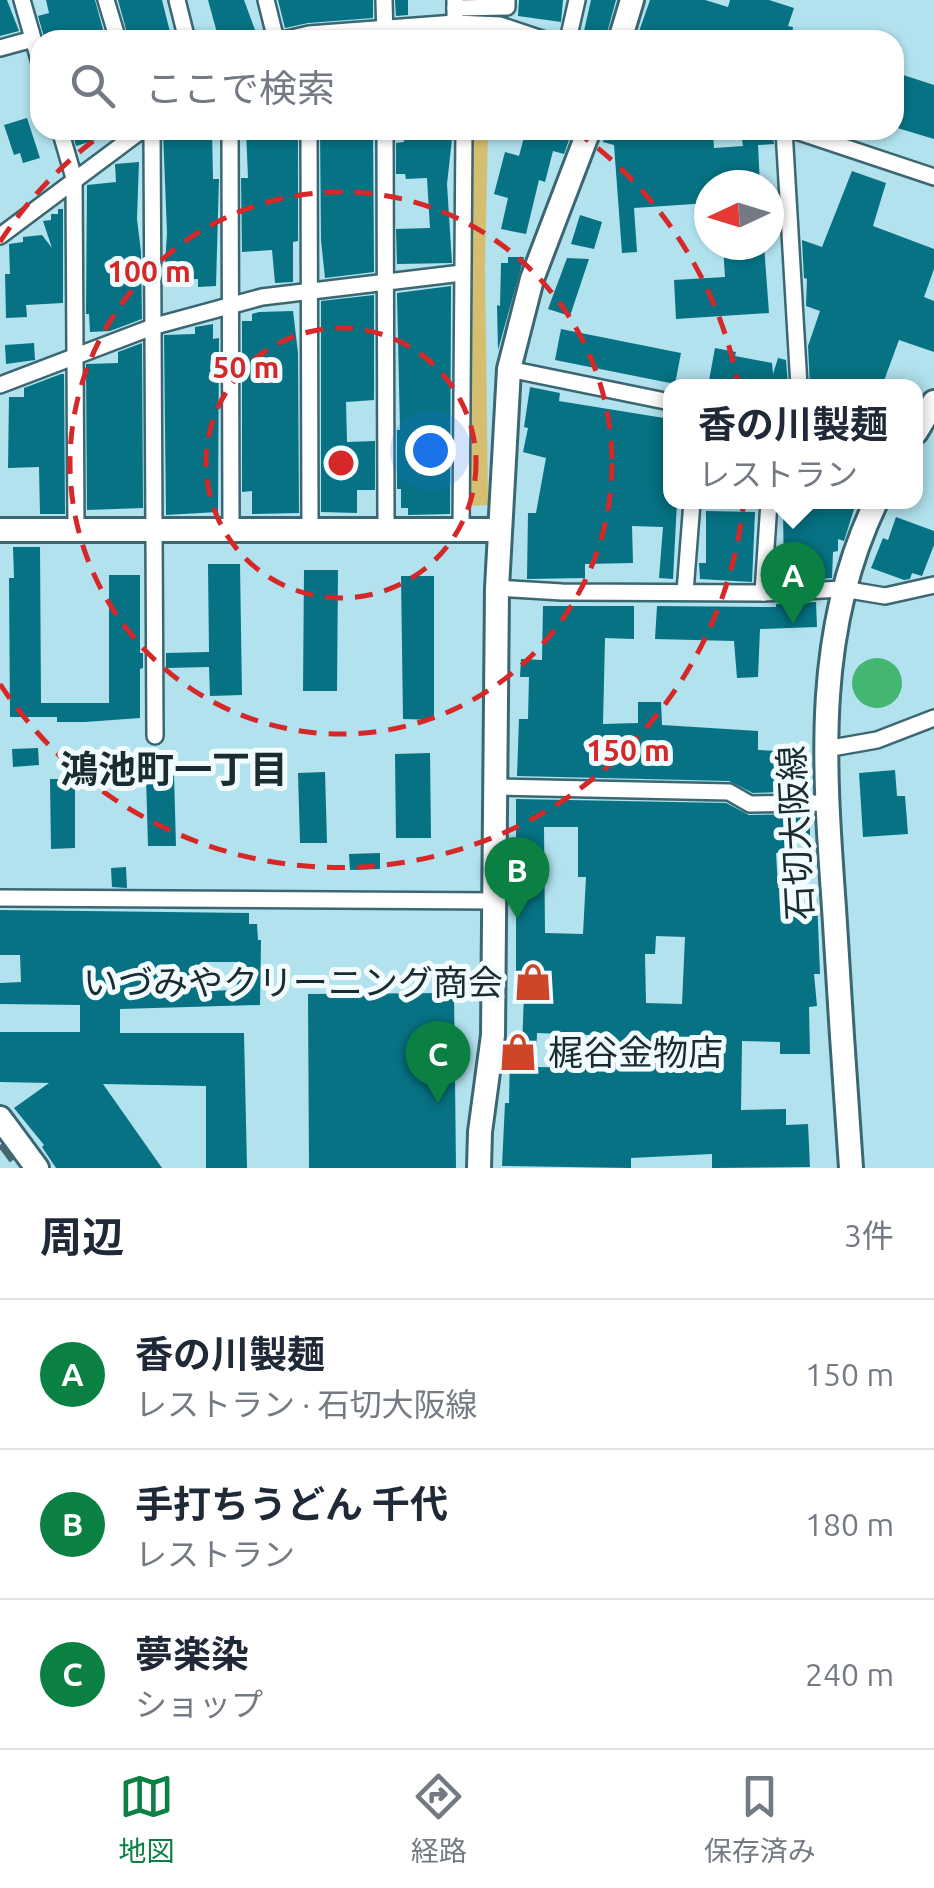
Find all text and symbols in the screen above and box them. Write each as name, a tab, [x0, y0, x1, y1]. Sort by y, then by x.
search box	[30, 30, 904, 140]
icon: search	[65, 58, 120, 113]
text: ここで検索	[145, 67, 335, 109]
north arrow	[694, 170, 784, 260]
text: 100 m	[107, 254, 191, 288]
text: 50 m	[213, 350, 279, 384]
popup	[663, 379, 923, 509]
text: 香の川製麺	[698, 403, 888, 445]
your location	[405, 425, 456, 476]
centre of rings	[323, 445, 359, 481]
text: レストラン	[698, 456, 858, 492]
pin: A	[760, 542, 826, 624]
text: 150 m	[586, 733, 670, 767]
street label: 石切大阪線	[770, 745, 820, 921]
district label: 鴻池町一丁目	[60, 748, 288, 790]
pin: B	[484, 836, 550, 919]
shop icon: いづみやクリーニング商会	[512, 961, 554, 1003]
place label: いづみやクリーニング商会	[83, 962, 503, 1002]
pin: C	[406, 1020, 470, 1103]
shop icon: 梶谷金物店	[497, 1031, 539, 1073]
place label: 梶谷金物店	[548, 1032, 723, 1072]
text: 周辺	[40, 1213, 124, 1260]
text: 3件	[844, 1217, 894, 1253]
text: 香の川製麺	[135, 1333, 325, 1375]
text: A	[61, 1356, 84, 1392]
text: 150 m	[805, 1356, 894, 1392]
text: レストラン · 石切大阪線	[135, 1386, 478, 1422]
text: 手打ちうどん 千代	[135, 1483, 448, 1525]
text: B	[62, 1506, 83, 1542]
text: 180 m	[805, 1506, 894, 1542]
text: レストラン	[135, 1536, 295, 1572]
text: 夢楽染	[135, 1633, 249, 1675]
text: C	[62, 1656, 83, 1692]
text: 240 m	[805, 1656, 894, 1692]
text: ショップ	[135, 1686, 263, 1722]
tab: 地図	[118, 1769, 174, 1869]
tab: 経路	[411, 1769, 467, 1869]
tab: 保存済み	[704, 1769, 816, 1869]

